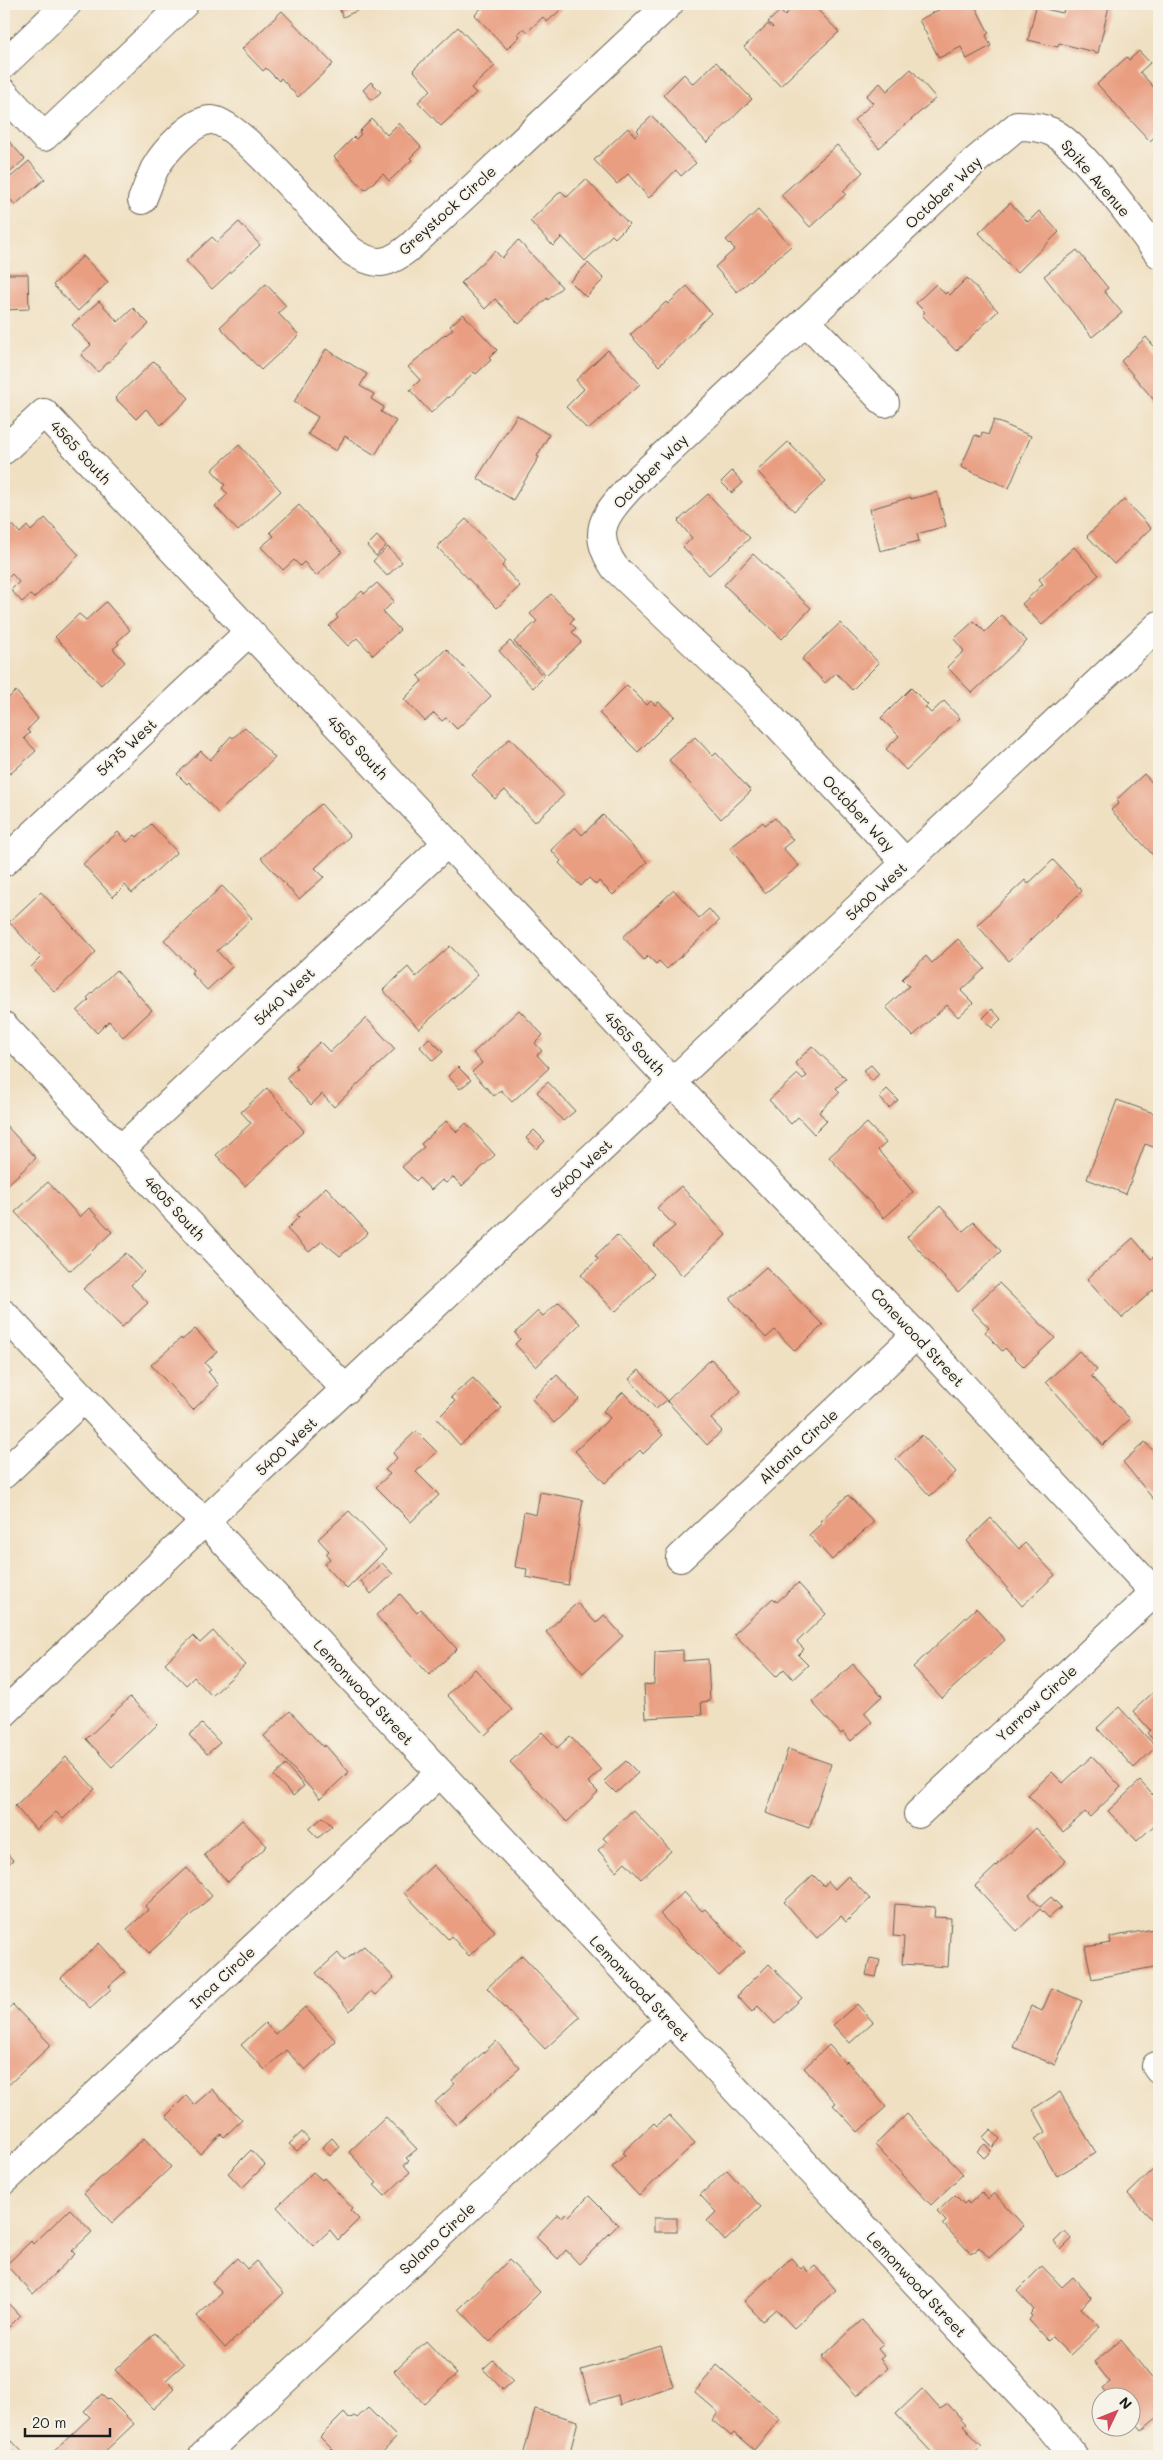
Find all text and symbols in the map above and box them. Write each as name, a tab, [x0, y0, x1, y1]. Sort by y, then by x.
street label: Spike Avenue	[1057, 135, 1135, 221]
street label: October Way	[900, 151, 986, 233]
street label: Greystock Circle	[394, 161, 500, 259]
street label: 4565 South	[46, 416, 116, 488]
street label: October Way	[608, 429, 692, 513]
street label: 4565 South	[323, 711, 393, 783]
street label: 5475 West	[91, 714, 161, 780]
street label: October Way	[818, 770, 900, 856]
street label: 5400 West	[841, 857, 911, 925]
street label: 5440 West	[249, 963, 319, 1029]
street label: 4565 South	[600, 1007, 670, 1079]
street label: 5400 West	[546, 1134, 616, 1202]
street label: 4605 South	[140, 1171, 210, 1245]
street label: Conewood Street	[867, 1283, 969, 1391]
street label: Altonia Circle	[754, 1404, 842, 1488]
street label: 5400 West	[251, 1412, 321, 1480]
street label: Lemonwood Street	[310, 1635, 418, 1749]
street label: Yarrow Circle	[991, 1660, 1081, 1746]
street label: Lemonwood Street	[586, 1931, 694, 2045]
street label: Inca Circle	[185, 1942, 259, 2012]
street label: Solano Circle	[395, 2198, 479, 2278]
street label: Lemonwood Street	[863, 2227, 971, 2341]
north arrow	[1090, 2388, 1140, 2438]
text: N	[1115, 2392, 1136, 2413]
scale bar	[25, 2405, 110, 2437]
text: 20 m	[32, 2412, 66, 2432]

